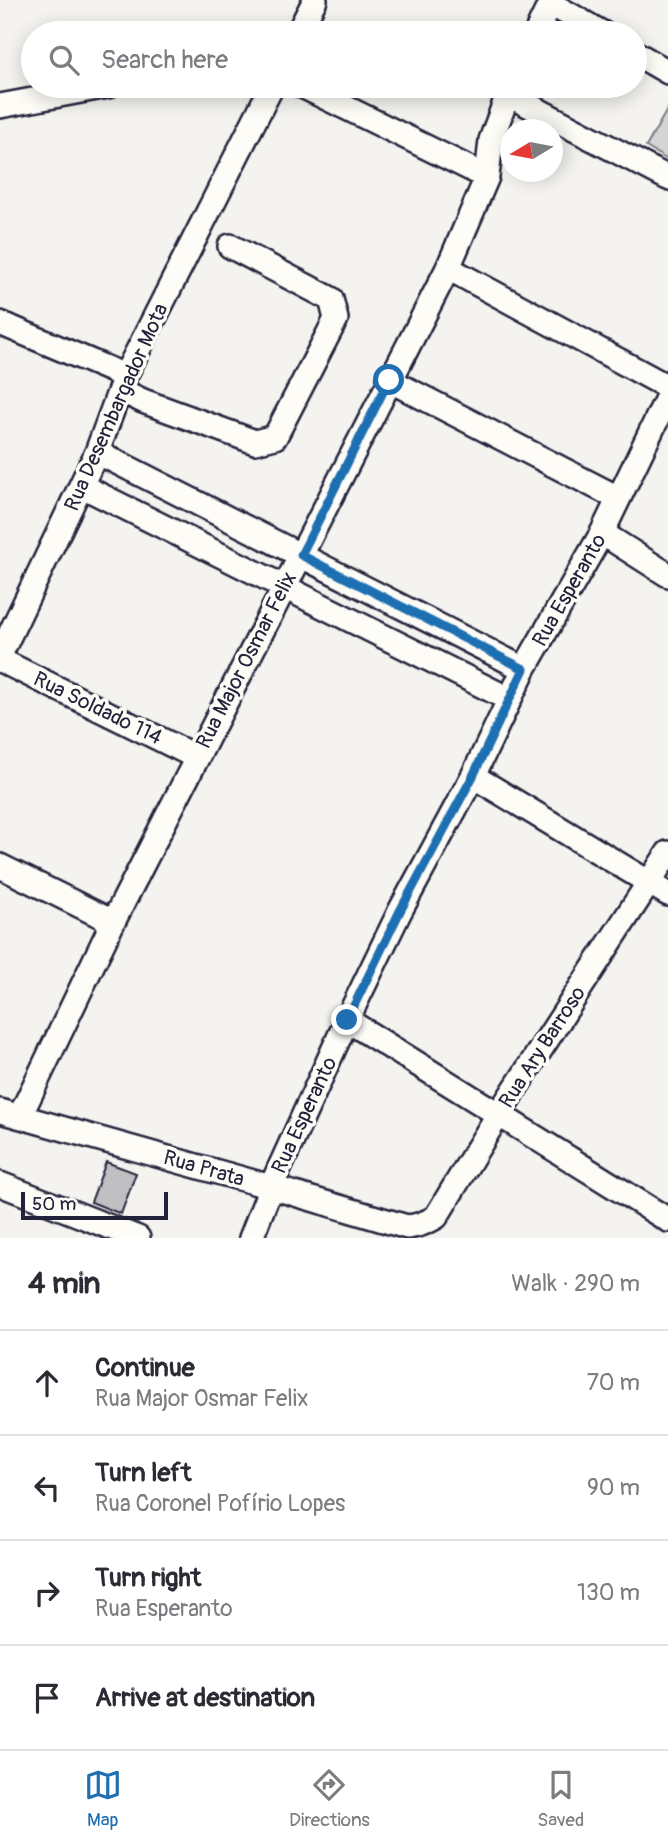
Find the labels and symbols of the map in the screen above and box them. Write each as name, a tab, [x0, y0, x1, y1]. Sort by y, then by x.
north arrow	[500, 119, 563, 182]
street label: Rua Desembargador Mota	[58, 299, 174, 515]
route start	[373, 364, 404, 395]
street label: Rua Esperanto	[526, 529, 613, 651]
street label: Rua Major Osmar Felix	[190, 567, 303, 753]
street label: Rua Soldado 114	[29, 666, 167, 751]
street label: Rua Ary Barroso	[493, 981, 592, 1113]
route end	[331, 1004, 362, 1035]
street label: Rua Esperanto	[266, 1053, 343, 1178]
street label: Rua Prata	[160, 1144, 248, 1193]
scale bar	[21, 1189, 168, 1221]

